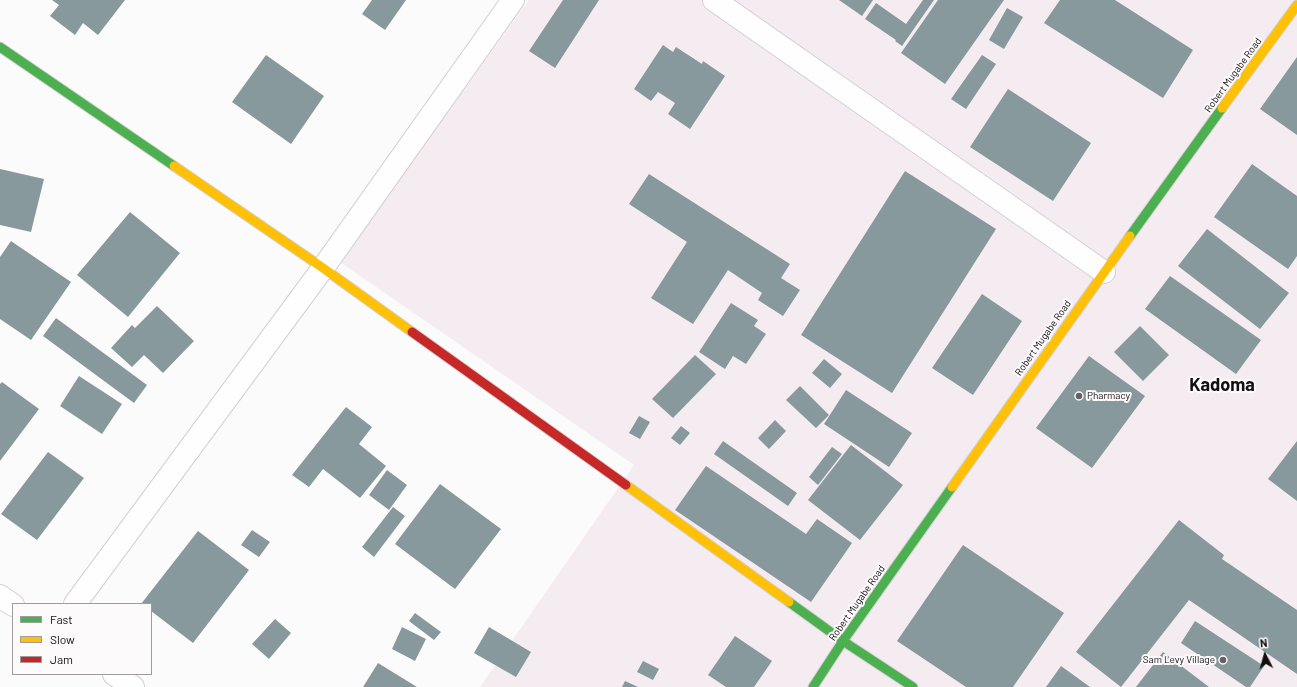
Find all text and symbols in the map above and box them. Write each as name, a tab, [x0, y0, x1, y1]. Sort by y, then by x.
street label: Robert Mugabe Road	[1202, 35, 1264, 115]
street label: Robert Mugabe Road	[1012, 298, 1074, 378]
district label: Kadoma	[1189, 374, 1255, 396]
place label: Pharmacy	[1087, 390, 1130, 402]
marker: Pharmacy	[1074, 391, 1084, 401]
street label: Robert Mugabe Road	[826, 563, 888, 643]
legend	[12, 603, 152, 675]
text: Fast	[50, 612, 73, 626]
text: Slow	[50, 632, 75, 646]
north arrow	[1245, 635, 1285, 675]
text: N	[1259, 636, 1268, 649]
text: Jam	[50, 652, 73, 666]
place label: Sam Levy Village	[1143, 654, 1215, 666]
marker: Sam Levy Village	[1218, 655, 1228, 665]

